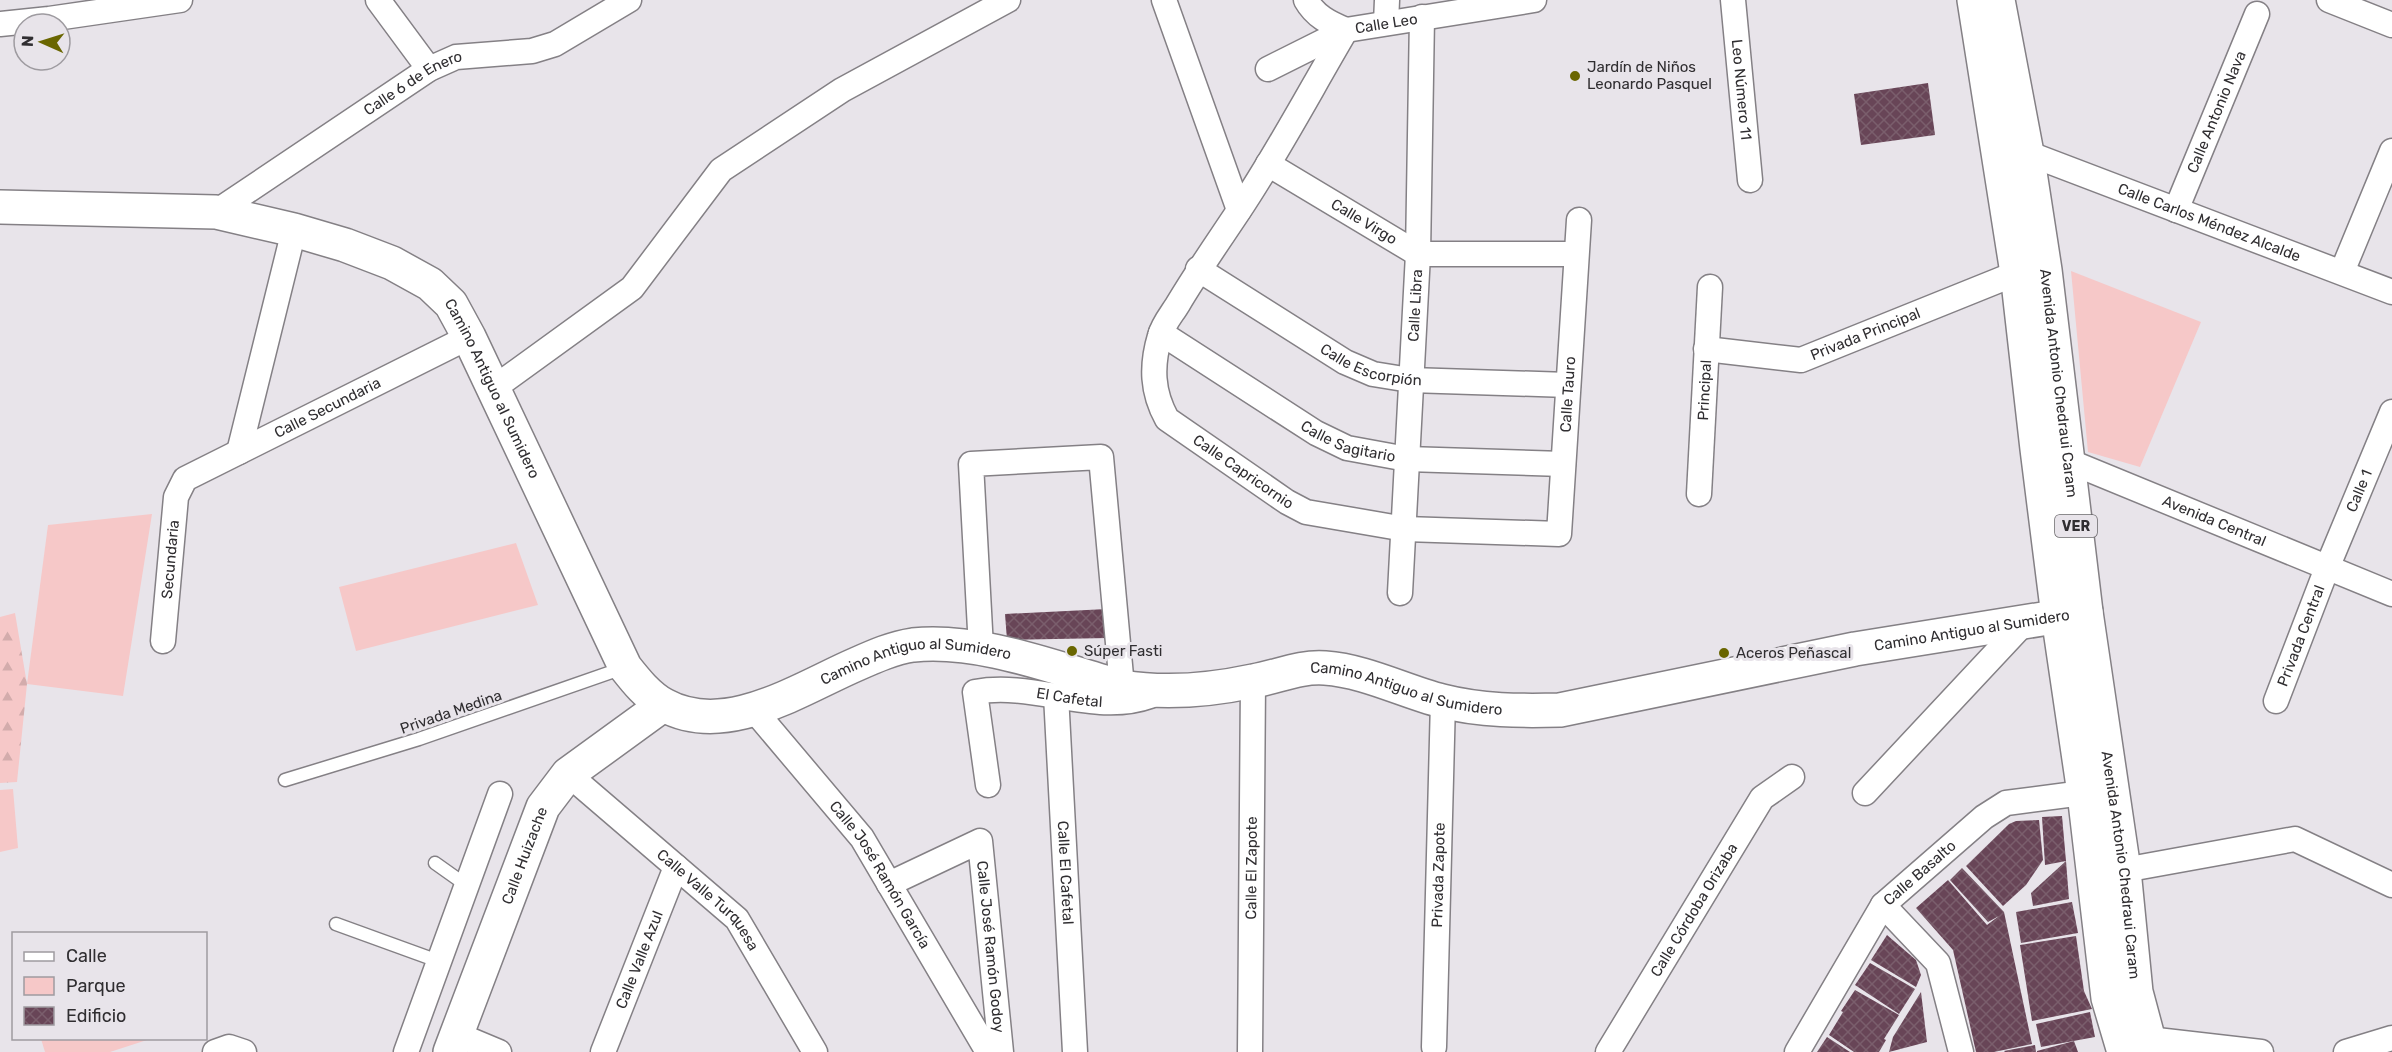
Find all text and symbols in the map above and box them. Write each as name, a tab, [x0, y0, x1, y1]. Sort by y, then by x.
street label: Calle Leo	[1354, 10, 1419, 37]
north arrow	[12, 12, 72, 72]
text: N	[18, 35, 37, 47]
street label: Leo Número 11	[1728, 39, 1755, 141]
street label: Calle 6 de Enero	[360, 48, 463, 119]
street label: Calle Antonio Nava	[2183, 48, 2250, 176]
place label: Jardín de Niños Leonardo Pasquel	[1587, 58, 1712, 93]
marker: Jardín de Niños Leonardo Pasquel	[1568, 69, 1582, 83]
street label: Calle Carlos Méndez Alcalde	[2115, 179, 2303, 265]
street label: Calle Virgo	[1328, 195, 1400, 248]
street label: Avenida Antonio Chedraui Caram	[2036, 268, 2081, 498]
street label: Calle Libra	[1404, 269, 1426, 342]
street label: Camino Antiguo al Sumidero	[441, 295, 543, 481]
street label: Privada Principal	[1808, 304, 1923, 364]
street label: Calle Escorpión	[1317, 340, 1422, 389]
street label: Calle Tauro	[1556, 356, 1579, 433]
street label: Principal	[1694, 359, 1715, 421]
street label: Calle Secundaria	[271, 374, 384, 442]
street label: Calle Sagitario	[1297, 417, 1397, 466]
street label: Calle Capricornio	[1190, 431, 1297, 513]
street label: Calle 1	[2342, 467, 2376, 515]
street label: Avenida Central	[2160, 492, 2269, 550]
road number: VER	[2055, 515, 2097, 537]
street label: Secundaria	[158, 519, 183, 599]
street label: Privada Central	[2274, 582, 2329, 689]
street label: Camino Antiguo al Sumidero	[1873, 606, 2071, 655]
street label: Camino Antiguo al Sumidero	[817, 635, 1013, 689]
place label: Súper Fasti	[1084, 642, 1162, 660]
marker: Súper Fasti	[1065, 644, 1079, 658]
place label: Aceros Peñascal	[1736, 644, 1851, 662]
marker: Aceros Peñascal	[1717, 646, 1731, 660]
street label: Camino Antiguo al Sumidero	[1310, 659, 1503, 719]
street label: El Cafetal	[1035, 684, 1103, 711]
street label: Privada Medina	[398, 686, 504, 738]
street label: Avenida Antonio Chedraui Caram	[2098, 750, 2144, 980]
street label: Calle José Ramón García	[826, 797, 934, 952]
street label: Calle Huizache	[498, 804, 551, 907]
street label: Calle El Zapote	[1242, 816, 1261, 920]
street label: Calle El Cafetal	[1054, 820, 1077, 925]
street label: Privada Zapote	[1428, 822, 1449, 928]
street label: Calle Basalto	[1880, 837, 1960, 909]
street label: Calle Córdoba Orizaba	[1647, 840, 1741, 980]
street label: Calle Valle Turquesa	[653, 845, 763, 954]
street label: Calle José Ramón Godoy	[973, 860, 1008, 1034]
street label: Calle Valle Azul	[612, 908, 667, 1012]
legend	[12, 932, 207, 1040]
text: Calle	[66, 945, 107, 967]
text: Parque	[66, 975, 126, 997]
text: Edificio	[66, 1005, 126, 1027]

